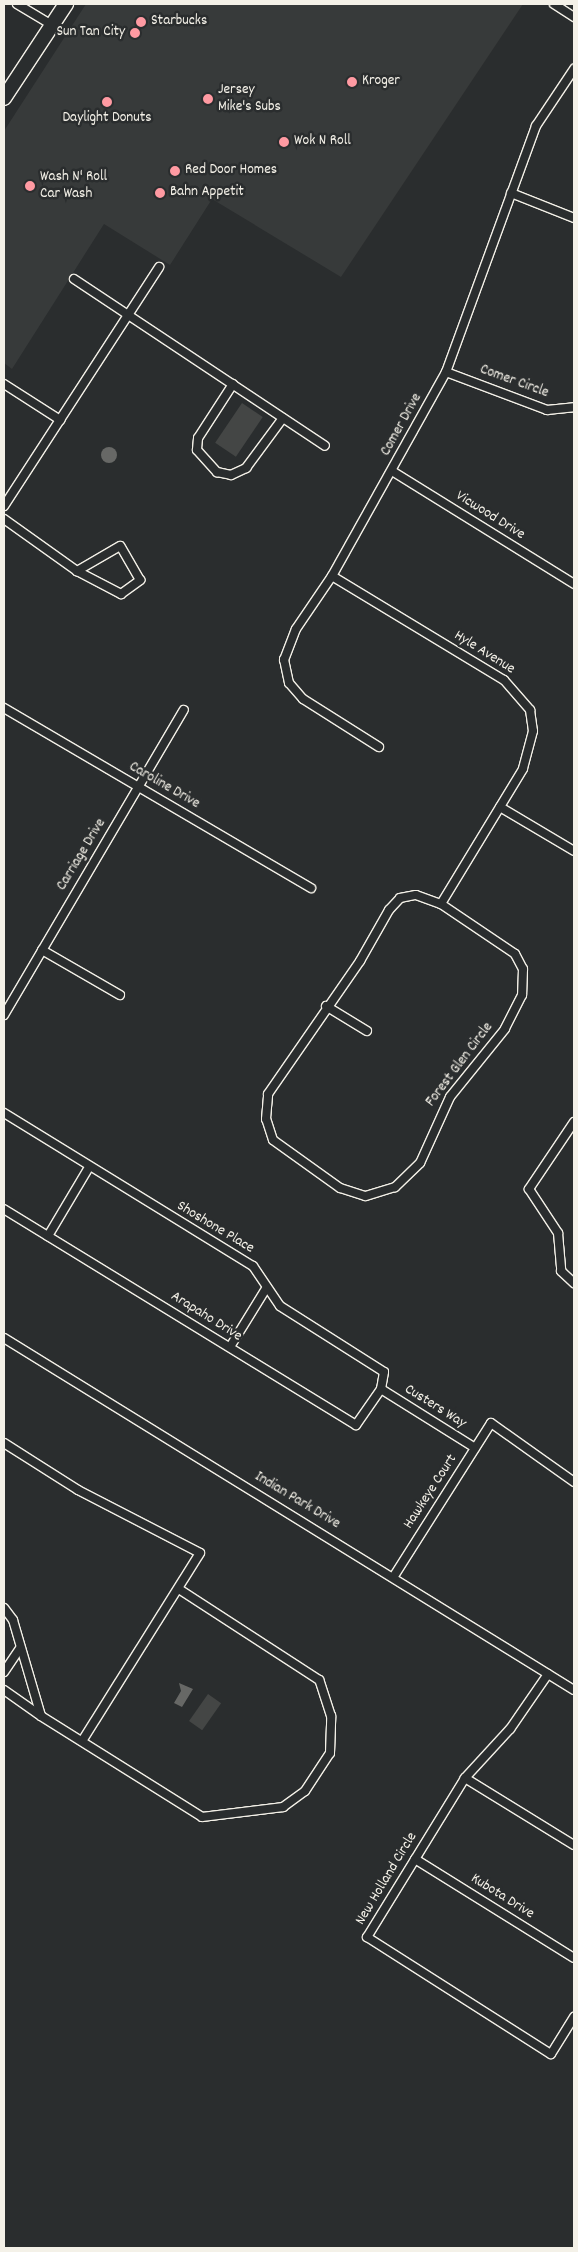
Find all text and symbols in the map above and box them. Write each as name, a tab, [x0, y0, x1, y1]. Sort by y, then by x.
place label: Starbucks	[151, 13, 207, 31]
marker: Starbucks	[135, 16, 147, 28]
place label: Sun Tan City	[56, 24, 125, 42]
marker: Sun Tan City	[129, 27, 141, 39]
place label: Kroger	[362, 73, 400, 91]
marker: Kroger	[346, 76, 358, 88]
place label: Jersey Mike's Subs	[218, 81, 281, 116]
marker: Jersey Mike's Subs	[202, 93, 214, 105]
marker: Daylight Donuts	[101, 96, 113, 108]
place label: Daylight Donuts	[62, 110, 152, 128]
place label: Wok N Roll	[294, 133, 351, 151]
marker: Wok N Roll	[278, 136, 290, 148]
place label: Red Door Homes	[185, 162, 277, 180]
marker: Red Door Homes	[169, 165, 181, 177]
place label: Wash N' Roll Car Wash	[40, 168, 107, 203]
marker: Wash N' Roll Car Wash	[24, 180, 36, 192]
place label: Bahn Appetit	[170, 184, 244, 202]
marker: Bahn Appetit	[154, 187, 166, 199]
street label: Comer Circle	[477, 361, 551, 403]
street label: Comer Drive	[377, 391, 427, 459]
street label: Vicwood Drive	[452, 488, 528, 544]
street label: Hyle Avenue	[450, 627, 518, 679]
street label: Caroline Drive	[125, 758, 203, 814]
street label: Carriage Drive	[53, 816, 111, 894]
street label: Forest Glen Circle	[422, 1019, 498, 1111]
street label: Shoshone Place	[173, 1198, 257, 1258]
street label: Arapaho Drive	[167, 1288, 245, 1346]
street label: Custers Way	[401, 1381, 469, 1433]
street label: Hawkeye Court	[400, 1452, 462, 1532]
street label: Indian Park Drive	[251, 1468, 343, 1534]
street label: New Holland Circle	[352, 1829, 422, 1929]
street label: Kubota Drive	[467, 1870, 537, 1924]

